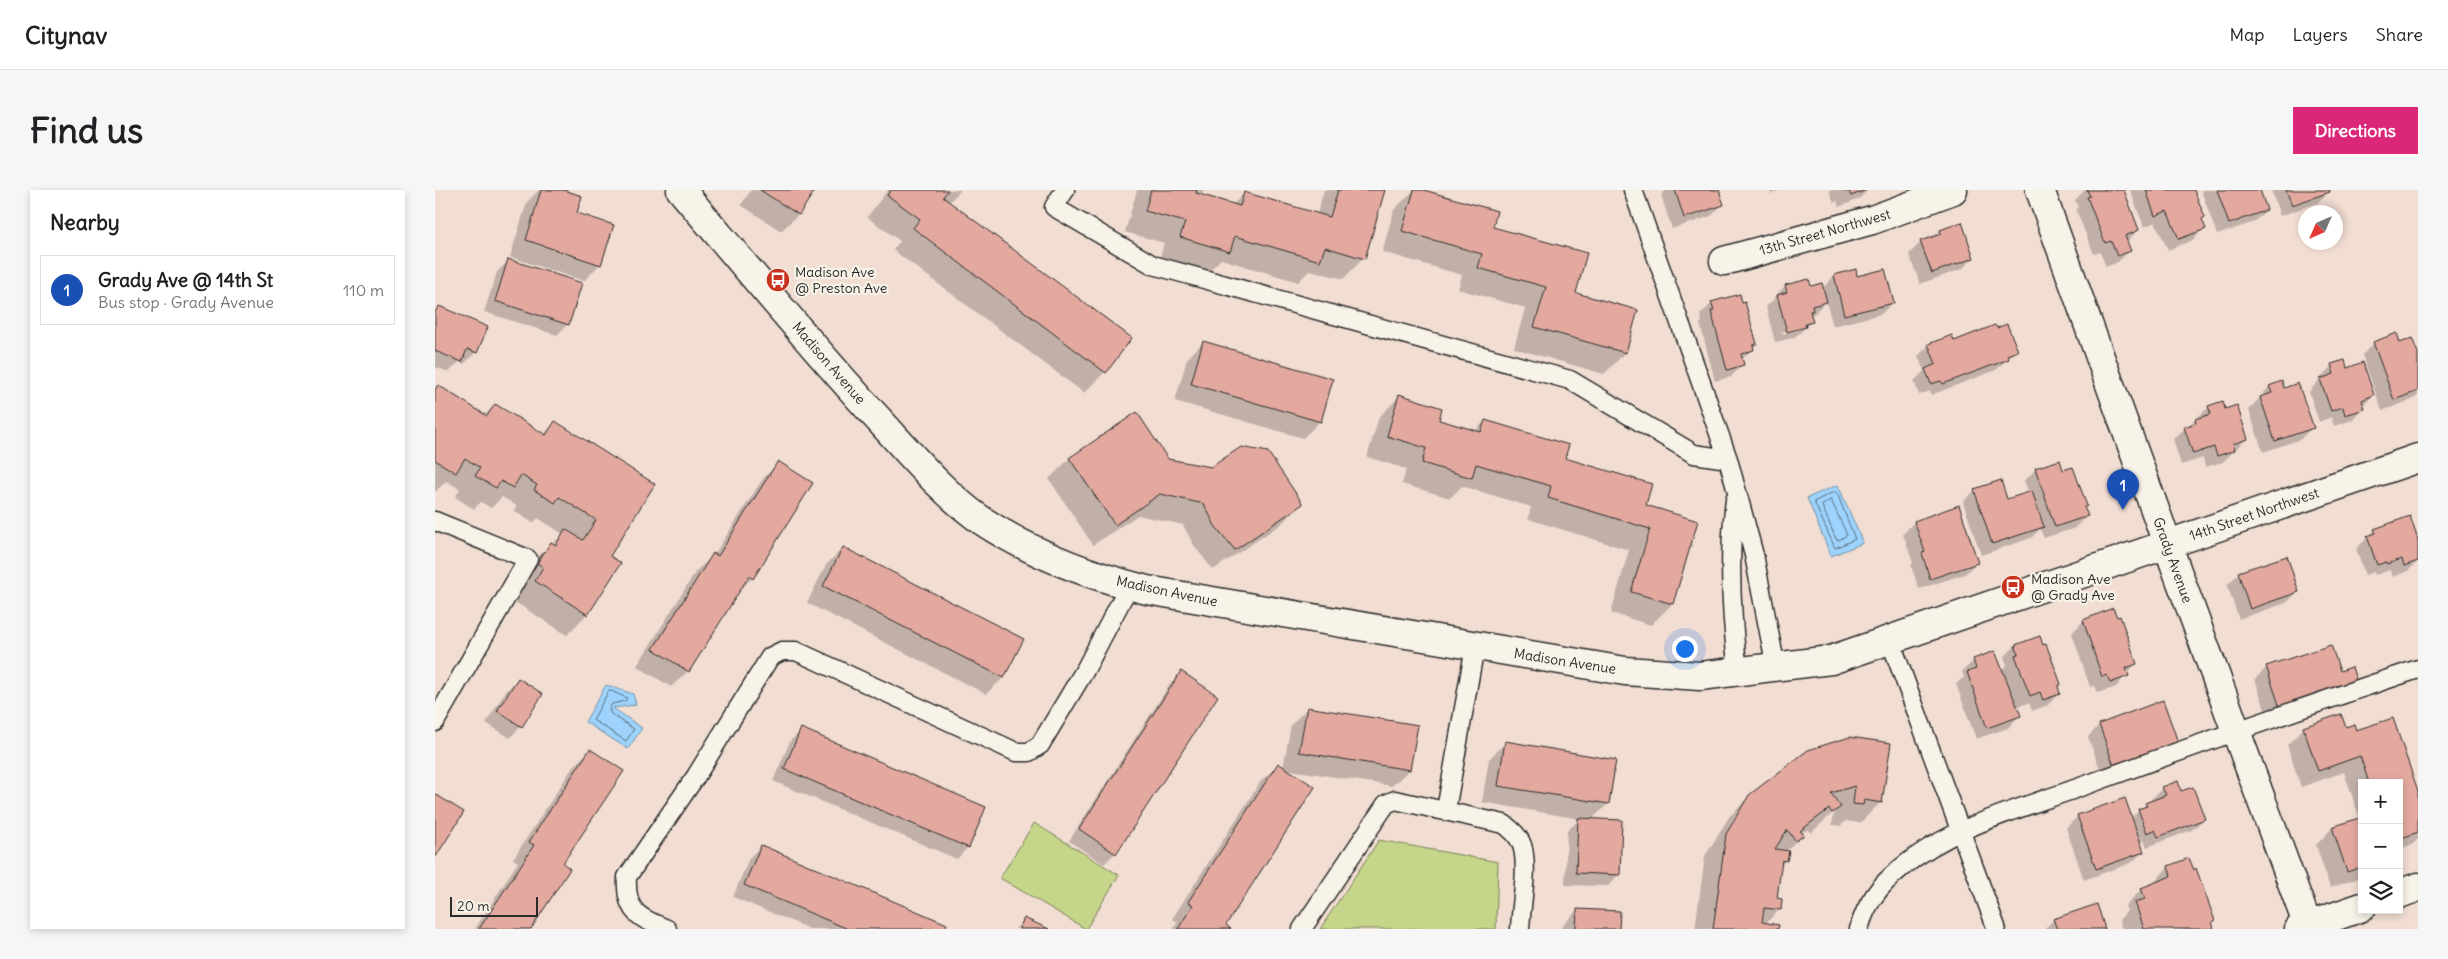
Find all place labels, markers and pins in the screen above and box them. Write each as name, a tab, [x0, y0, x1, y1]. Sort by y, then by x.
place label: Madison Ave @ Preston Ave	[795, 263, 887, 297]
bus stop icon: Madison Ave @ Preston Ave	[765, 267, 791, 293]
pin: 1	[2107, 469, 2139, 510]
place label: Madison Ave @ Grady Ave	[2031, 570, 2115, 604]
bus stop icon: Madison Ave @ Grady Ave	[2000, 574, 2026, 600]

